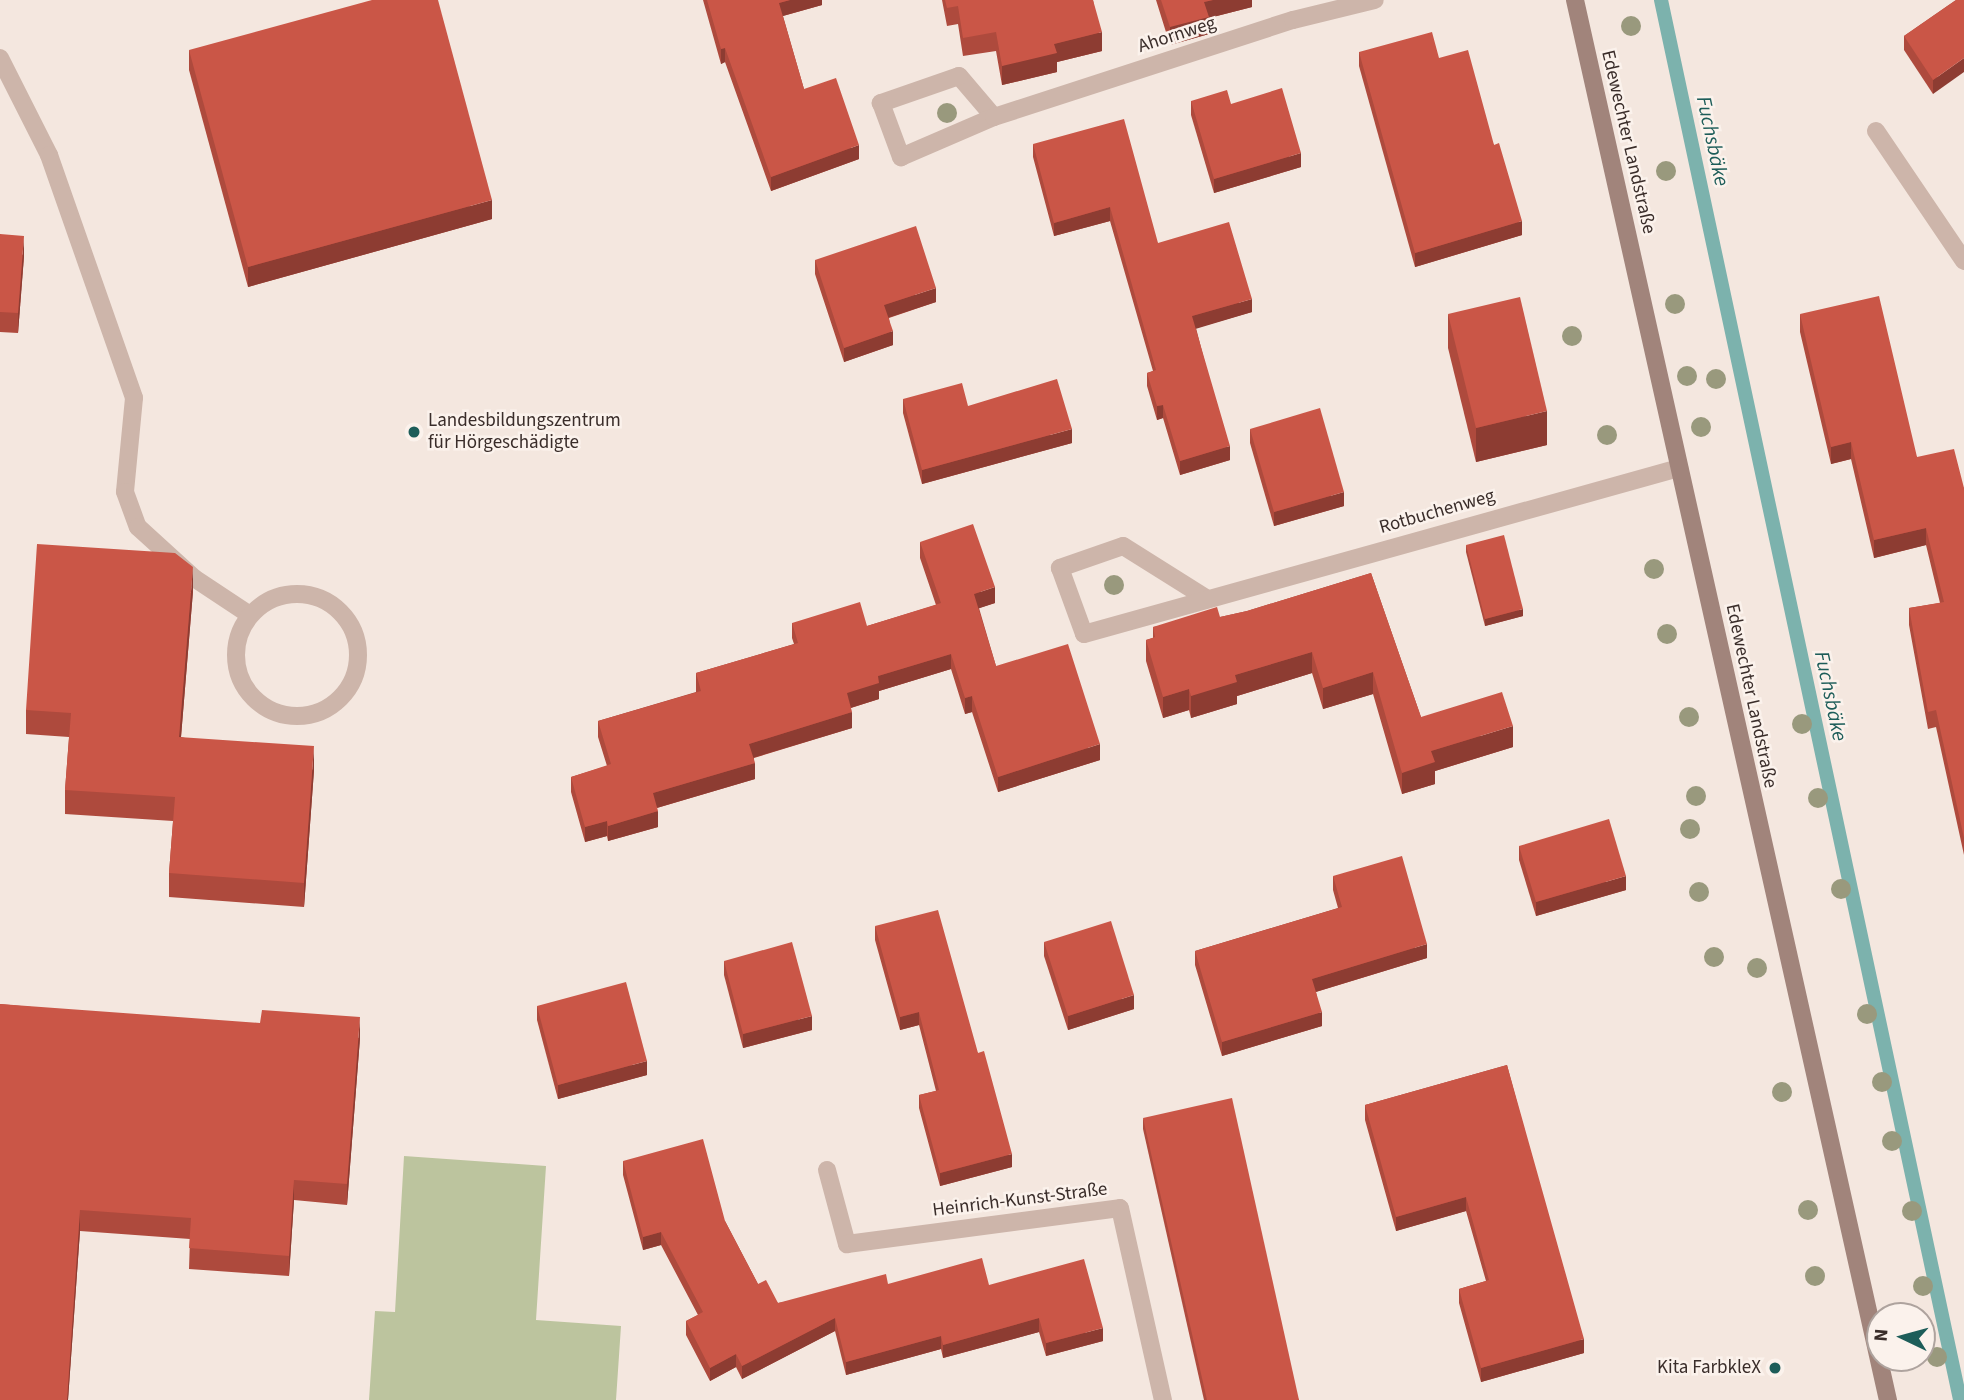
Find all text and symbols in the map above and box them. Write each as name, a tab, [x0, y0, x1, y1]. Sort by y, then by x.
street label: Ahornweg	[1135, 12, 1219, 58]
street label: Edewechter Landstraße	[1596, 48, 1660, 236]
water label: Fuchsbäke	[1691, 94, 1735, 188]
place label: Landesbildungszentrum für Hörgeschädigte	[428, 410, 621, 454]
marker: Landesbildungszentrum für Hörgeschädigte	[406, 424, 422, 440]
street label: Rotbuchenweg	[1377, 485, 1497, 539]
street label: Edewechter Landstraße	[1720, 602, 1782, 790]
water label: Fuchsbäke	[1809, 649, 1853, 743]
street label: Heinrich-Kunst-Straße	[931, 1178, 1109, 1222]
north arrow	[1866, 1302, 1936, 1372]
text: N	[1868, 1328, 1896, 1343]
place label: Kita FarbkleX	[1657, 1357, 1761, 1379]
marker: Kita FarbkleX	[1767, 1360, 1783, 1376]

